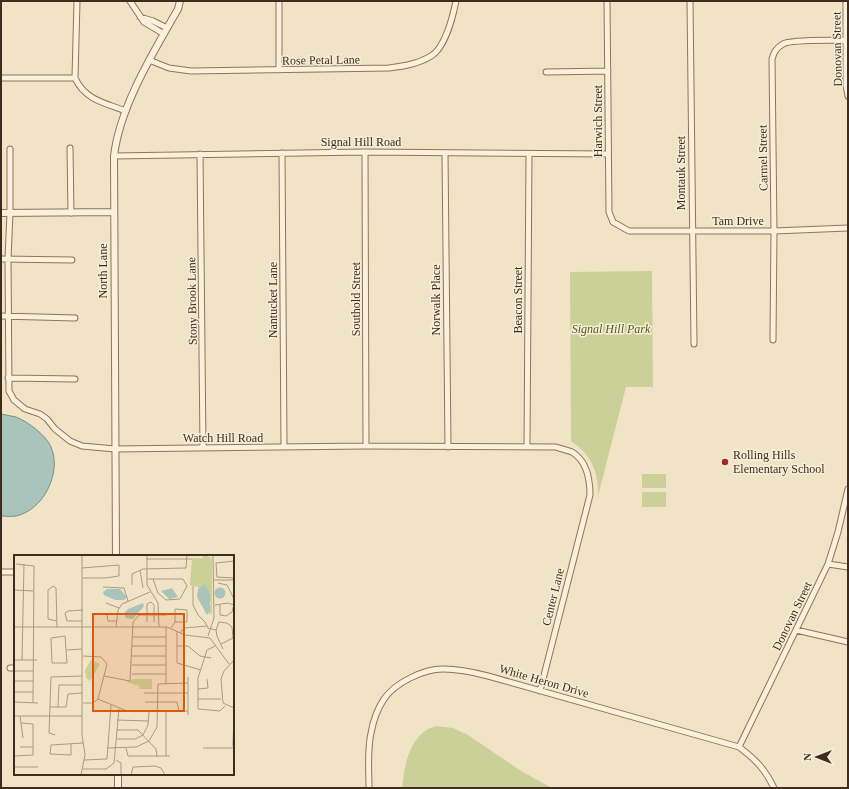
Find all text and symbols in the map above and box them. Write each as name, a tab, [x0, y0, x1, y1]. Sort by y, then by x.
street label: Donovan Street	[829, 11, 845, 87]
street label: Rose Petal Lane	[282, 52, 360, 68]
street label: Harwich Street	[591, 84, 605, 157]
street label: Carmel Street	[755, 124, 771, 191]
street label: Signal Hill Road	[321, 135, 401, 149]
street label: Montauk Street	[674, 135, 688, 210]
street label: Tam Drive	[712, 214, 764, 228]
street label: North Lane	[96, 244, 110, 298]
street label: Stony Brook Lane	[184, 257, 200, 345]
street label: Southold Street	[349, 261, 363, 336]
street label: Nantucket Lane	[266, 262, 280, 338]
street label: Norwalk Place	[429, 265, 443, 335]
street label: Beacon Street	[511, 266, 525, 333]
park label: Signal Hill Park	[572, 322, 651, 336]
street label: Watch Hill Road	[183, 431, 263, 445]
place label: Rolling Hills Elementary School	[733, 448, 825, 476]
marker: Rolling Hills Elementary School	[720, 457, 730, 467]
inset map	[14, 555, 234, 775]
street label: Center Lane	[539, 567, 567, 627]
street label: Donovan Street	[769, 579, 815, 653]
street label: White Heron Drive	[498, 662, 590, 700]
north arrow	[797, 737, 837, 777]
text: N	[801, 753, 813, 761]

